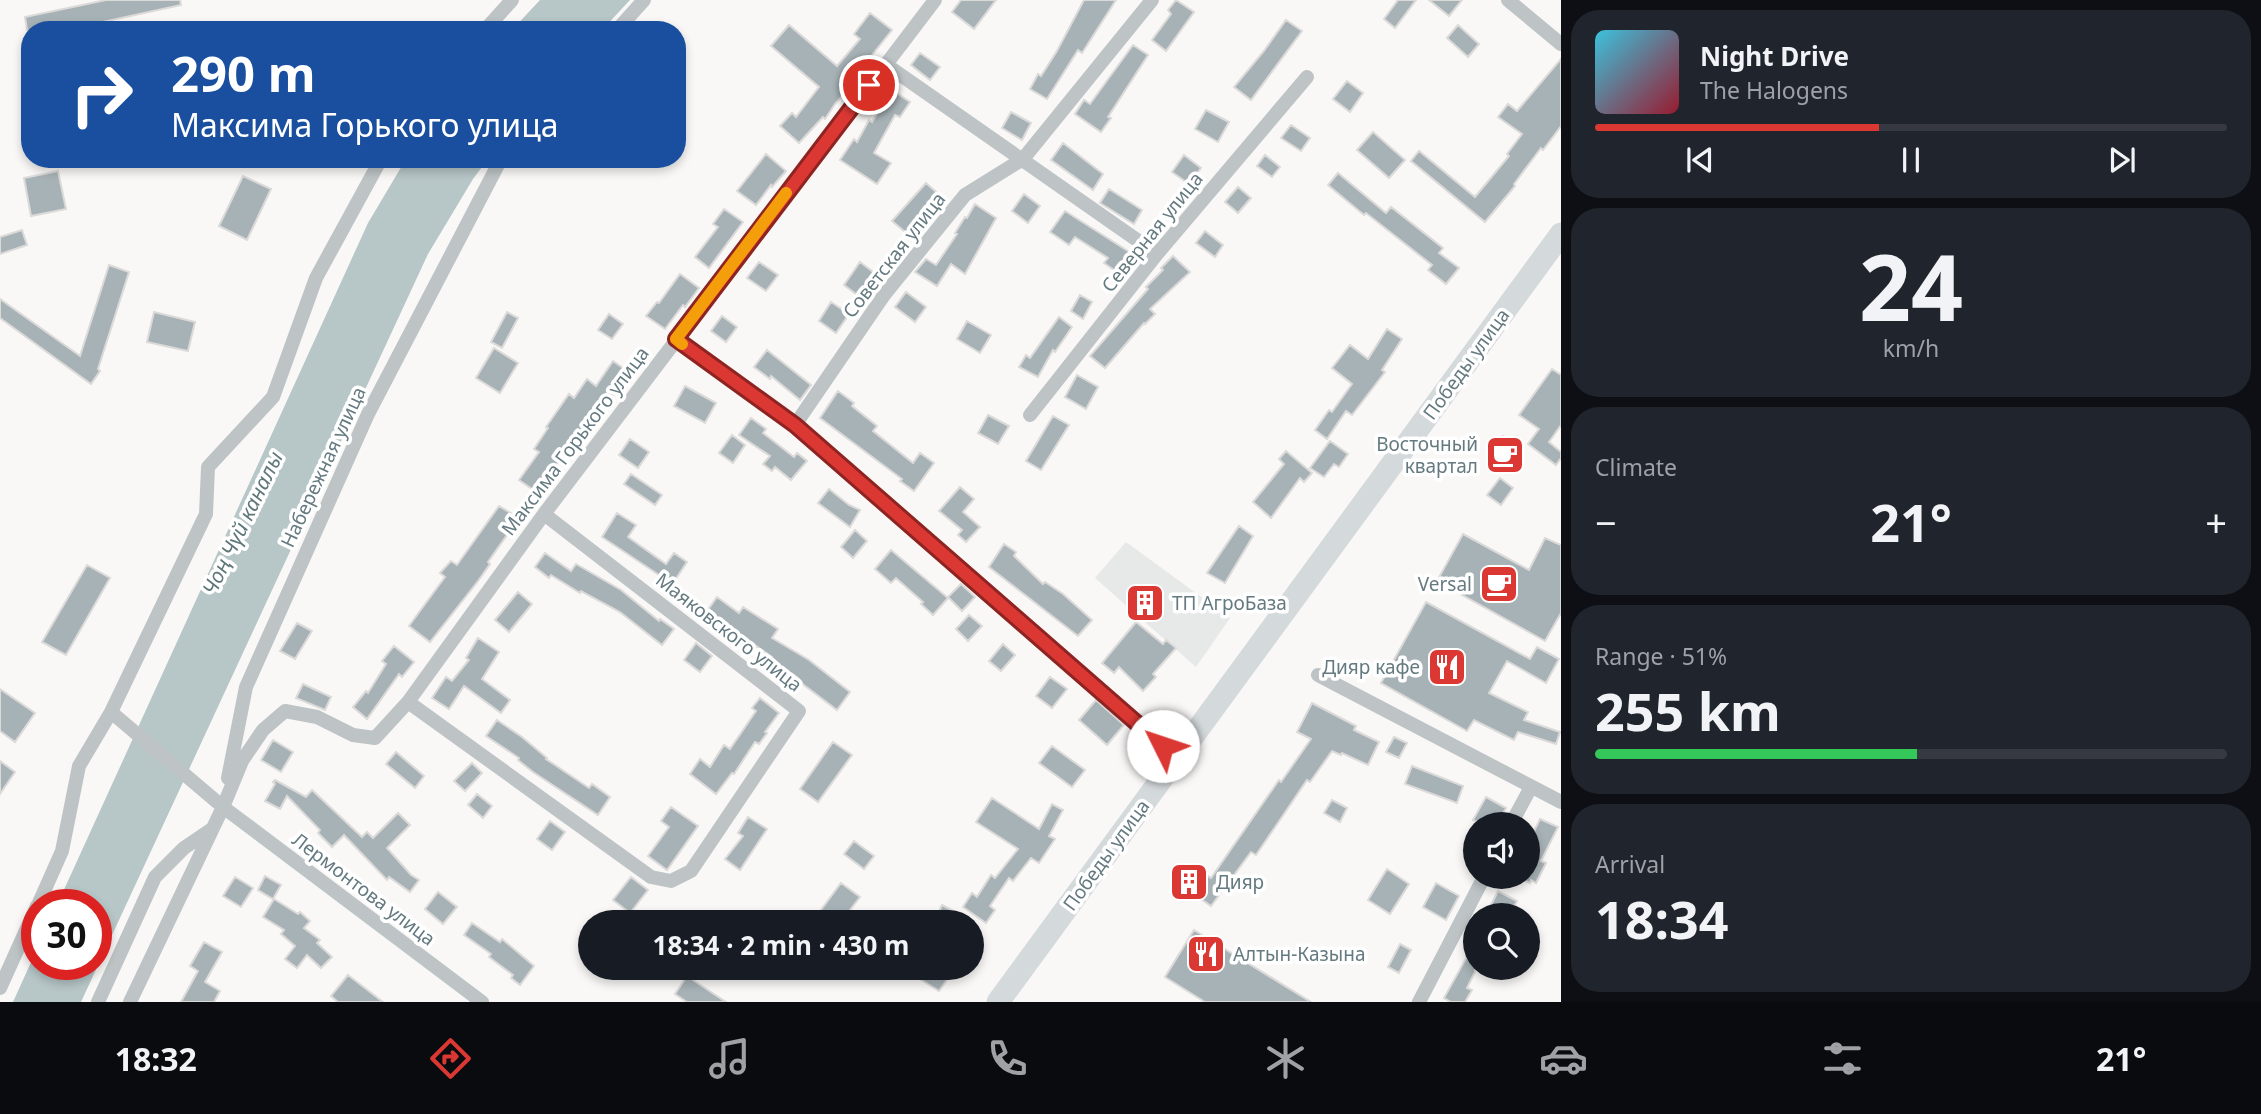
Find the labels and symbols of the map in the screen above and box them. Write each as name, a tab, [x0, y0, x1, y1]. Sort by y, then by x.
pin	[839, 55, 899, 115]
street label: Северная улица	[1096, 167, 1208, 297]
street label: Советская улица	[837, 187, 951, 323]
street label: Победы улица	[1417, 303, 1515, 425]
street label: Максима Горького улица	[495, 341, 655, 541]
street label: Набережная улица	[274, 382, 372, 552]
place label: Восточный квартал	[1376, 431, 1478, 479]
cafe icon: Восточный квартал	[1484, 434, 1526, 476]
water label: Чоң Чүй каналы	[195, 447, 289, 599]
cafe icon: Versal	[1478, 563, 1520, 605]
street label: Маяковского улица	[650, 567, 808, 697]
place label: Versal	[1418, 571, 1472, 597]
building icon: ТП АгроБаза	[1124, 582, 1166, 624]
place label: ТП АгроБаза	[1172, 590, 1287, 616]
restaurant icon: Дияр кафе	[1426, 646, 1468, 688]
place label: Дияр кафе	[1322, 654, 1420, 680]
position arrow	[1126, 709, 1200, 783]
street label: Победы улица	[1057, 794, 1155, 916]
street label: Лермонтова улица	[287, 827, 441, 951]
building icon: Дияр	[1168, 861, 1210, 903]
place label: Дияр	[1216, 869, 1264, 895]
speed limit sign: 30	[21, 889, 112, 980]
restaurant icon: Алтын-Казына	[1185, 933, 1227, 975]
place label: Алтын-Казына	[1233, 941, 1366, 967]

